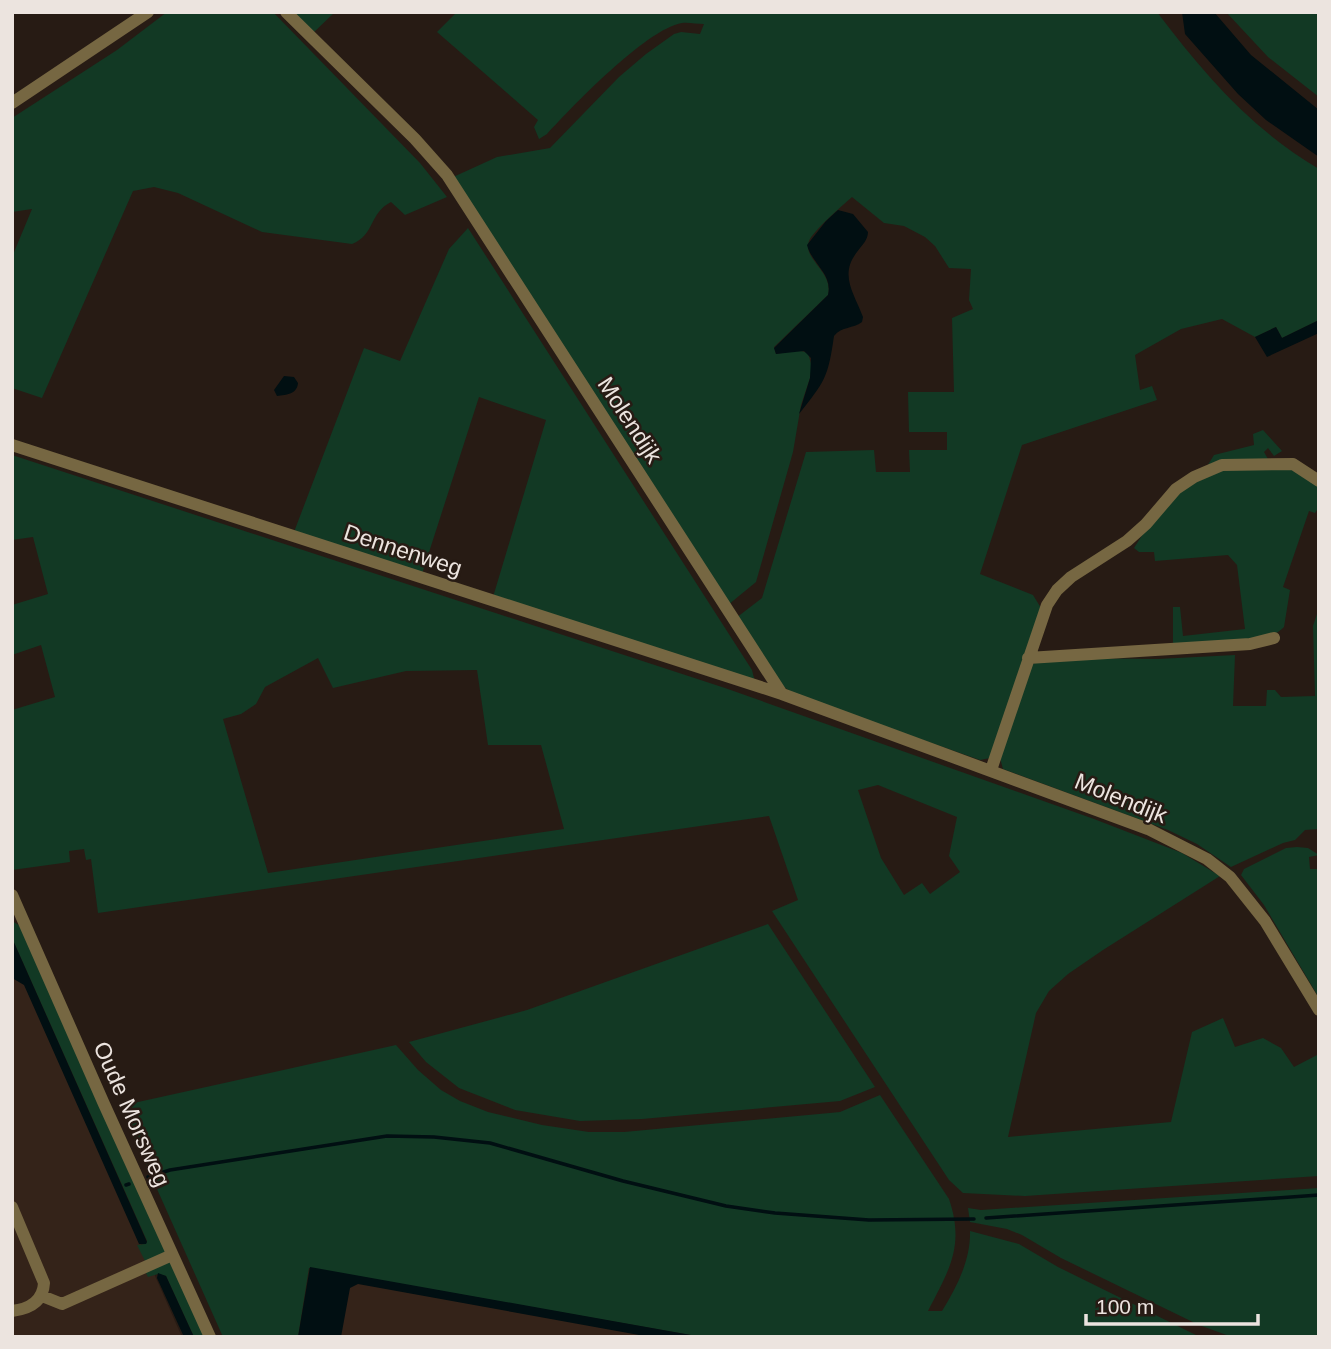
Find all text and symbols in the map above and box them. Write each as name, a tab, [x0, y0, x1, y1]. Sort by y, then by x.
street label: Molendijk	[593, 372, 668, 468]
street label: Dennenweg	[341, 519, 465, 581]
street label: Molendijk	[1071, 768, 1171, 828]
street label: Oude Morsweg	[88, 1037, 176, 1191]
scale bar	[1086, 1282, 1258, 1326]
text: 100 m	[1096, 1295, 1154, 1318]

